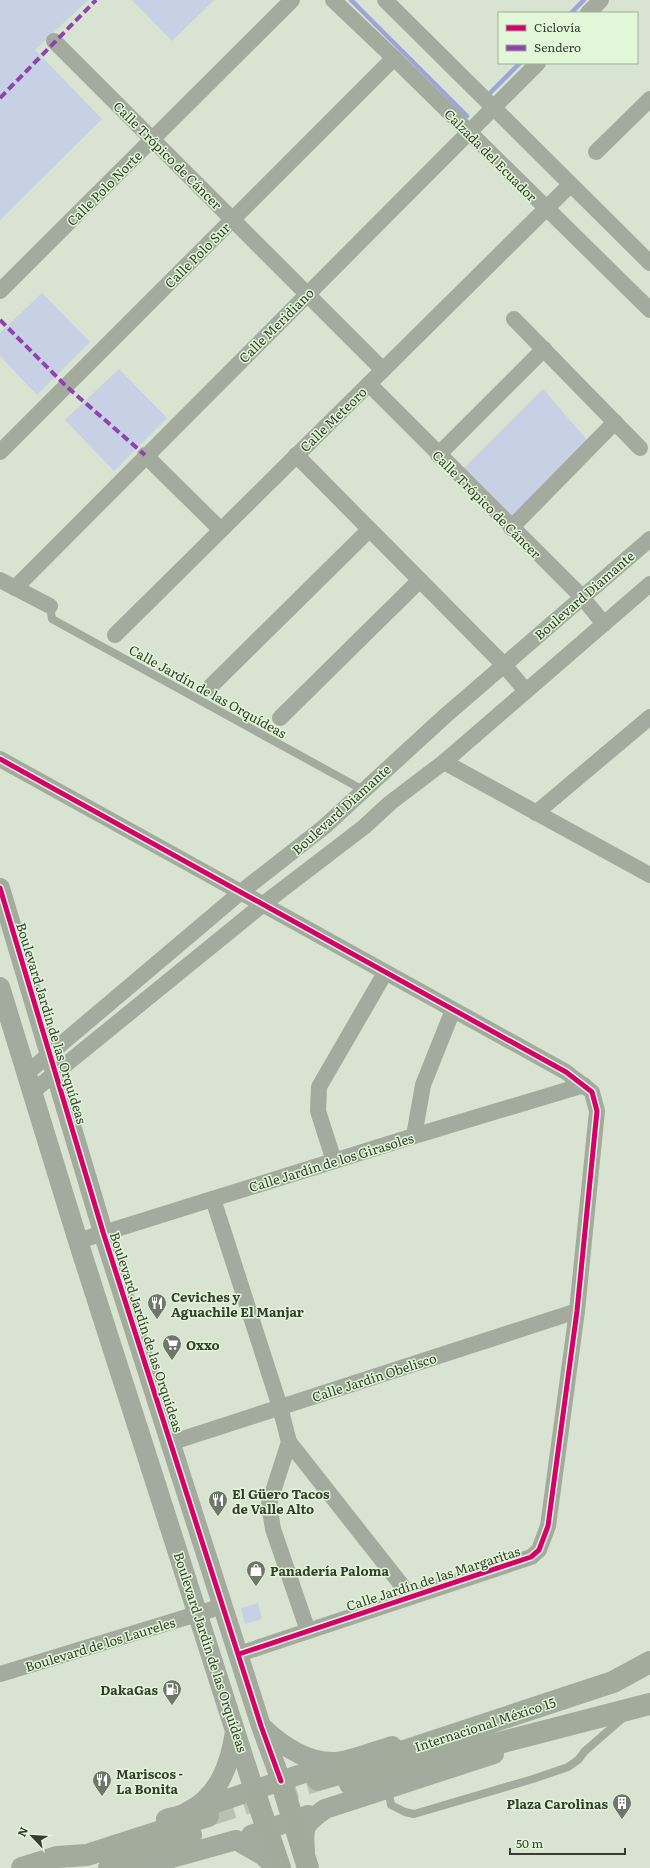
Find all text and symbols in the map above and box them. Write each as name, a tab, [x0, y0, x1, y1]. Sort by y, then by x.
legend	[498, 12, 638, 64]
text: Ciclovía	[534, 18, 581, 36]
text: Sendero	[534, 38, 581, 56]
street label: Calle Trópico de Cáncer	[110, 97, 227, 214]
street label: Calzada del Ecuador	[440, 104, 542, 206]
street label: Calle Polo Norte	[62, 146, 146, 230]
street label: Calle Polo Sur	[160, 217, 235, 292]
street label: Calle Meridiano	[234, 283, 318, 367]
street label: Calle Meteoro	[295, 382, 371, 456]
street label: Calle Trópico de Cáncer	[429, 446, 546, 563]
street label: Boulevard Diamante	[530, 546, 638, 644]
street label: Calle Jardín de las Orquídeas	[126, 640, 290, 742]
street label: Boulevard Diamante	[287, 759, 395, 859]
street label: Boulevard Jardín de las Orquídeas	[12, 920, 92, 1126]
street label: Calle Jardín de los Girasoles	[246, 1128, 416, 1196]
street label: Boulevard Jardín de las Orquídeas	[106, 1229, 188, 1435]
place label: Ceviches y Aguachile El Manjar	[171, 1287, 304, 1321]
restaurant icon: Ceviches y Aguachile El Manjar	[146, 1292, 168, 1320]
supermarket icon: Oxxo	[161, 1333, 183, 1361]
place label: Oxxo	[186, 1335, 220, 1354]
street label: Calle Jardín Obelisco	[309, 1348, 439, 1406]
place label: El Güero Tacos de Valle Alto	[232, 1484, 330, 1518]
restaurant icon: El Güero Tacos de Valle Alto	[207, 1489, 229, 1517]
street label: Calle Jardín de las Margaritas	[344, 1541, 522, 1615]
street label: Boulevard Jardín de las Orquídeas	[170, 1549, 252, 1755]
shop icon: Panadería Paloma	[245, 1559, 267, 1587]
place label: Panadería Paloma	[270, 1561, 389, 1580]
street label: Boulevard de los Laureles	[23, 1612, 177, 1676]
fuel station icon: DakaGas	[161, 1678, 183, 1706]
place label: DakaGas	[100, 1680, 159, 1699]
street label: Internacional México 15	[412, 1692, 558, 1756]
place label: Mariscos - La Bonita	[116, 1764, 183, 1798]
restaurant icon: Mariscos - La Bonita	[91, 1769, 113, 1797]
building icon: Plaza Carolinas	[611, 1792, 633, 1820]
place label: Plaza Carolinas	[506, 1794, 609, 1813]
north arrow	[12, 1816, 52, 1856]
text: N	[13, 1824, 31, 1839]
scale bar	[510, 1830, 625, 1856]
text: 50 m	[516, 1834, 543, 1852]

